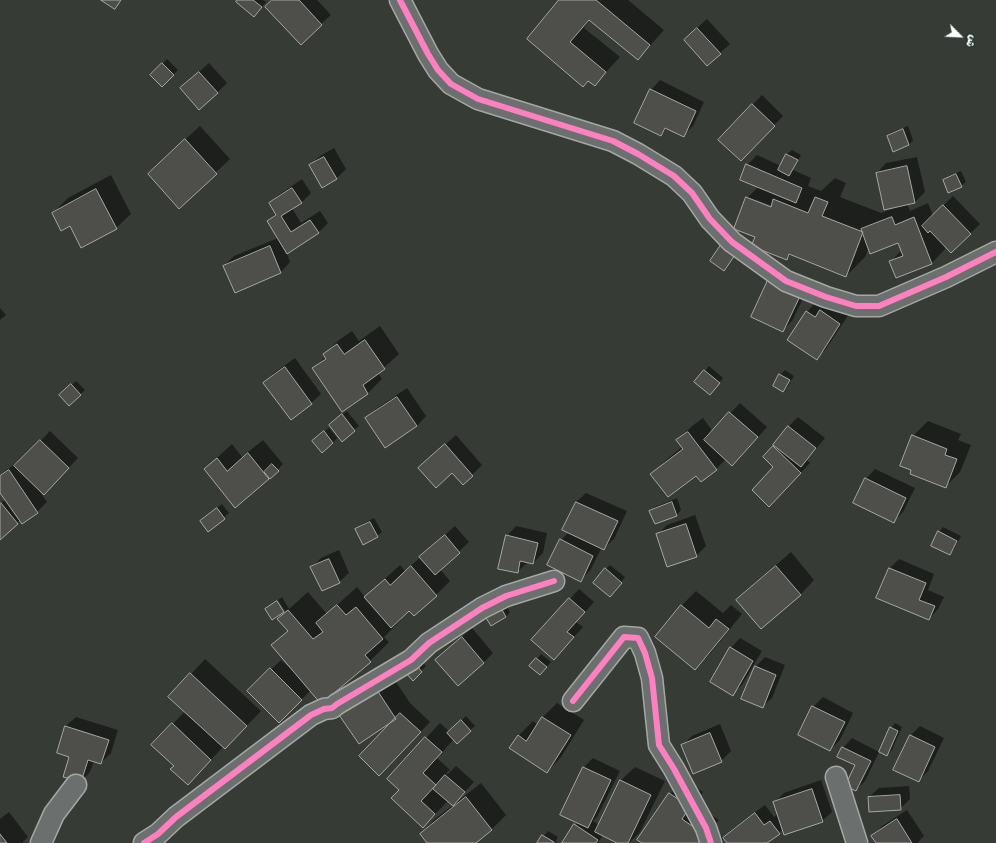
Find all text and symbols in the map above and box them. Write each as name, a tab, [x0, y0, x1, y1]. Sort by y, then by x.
north arrow	[940, 16, 980, 56]
text: ش	[963, 33, 980, 49]

